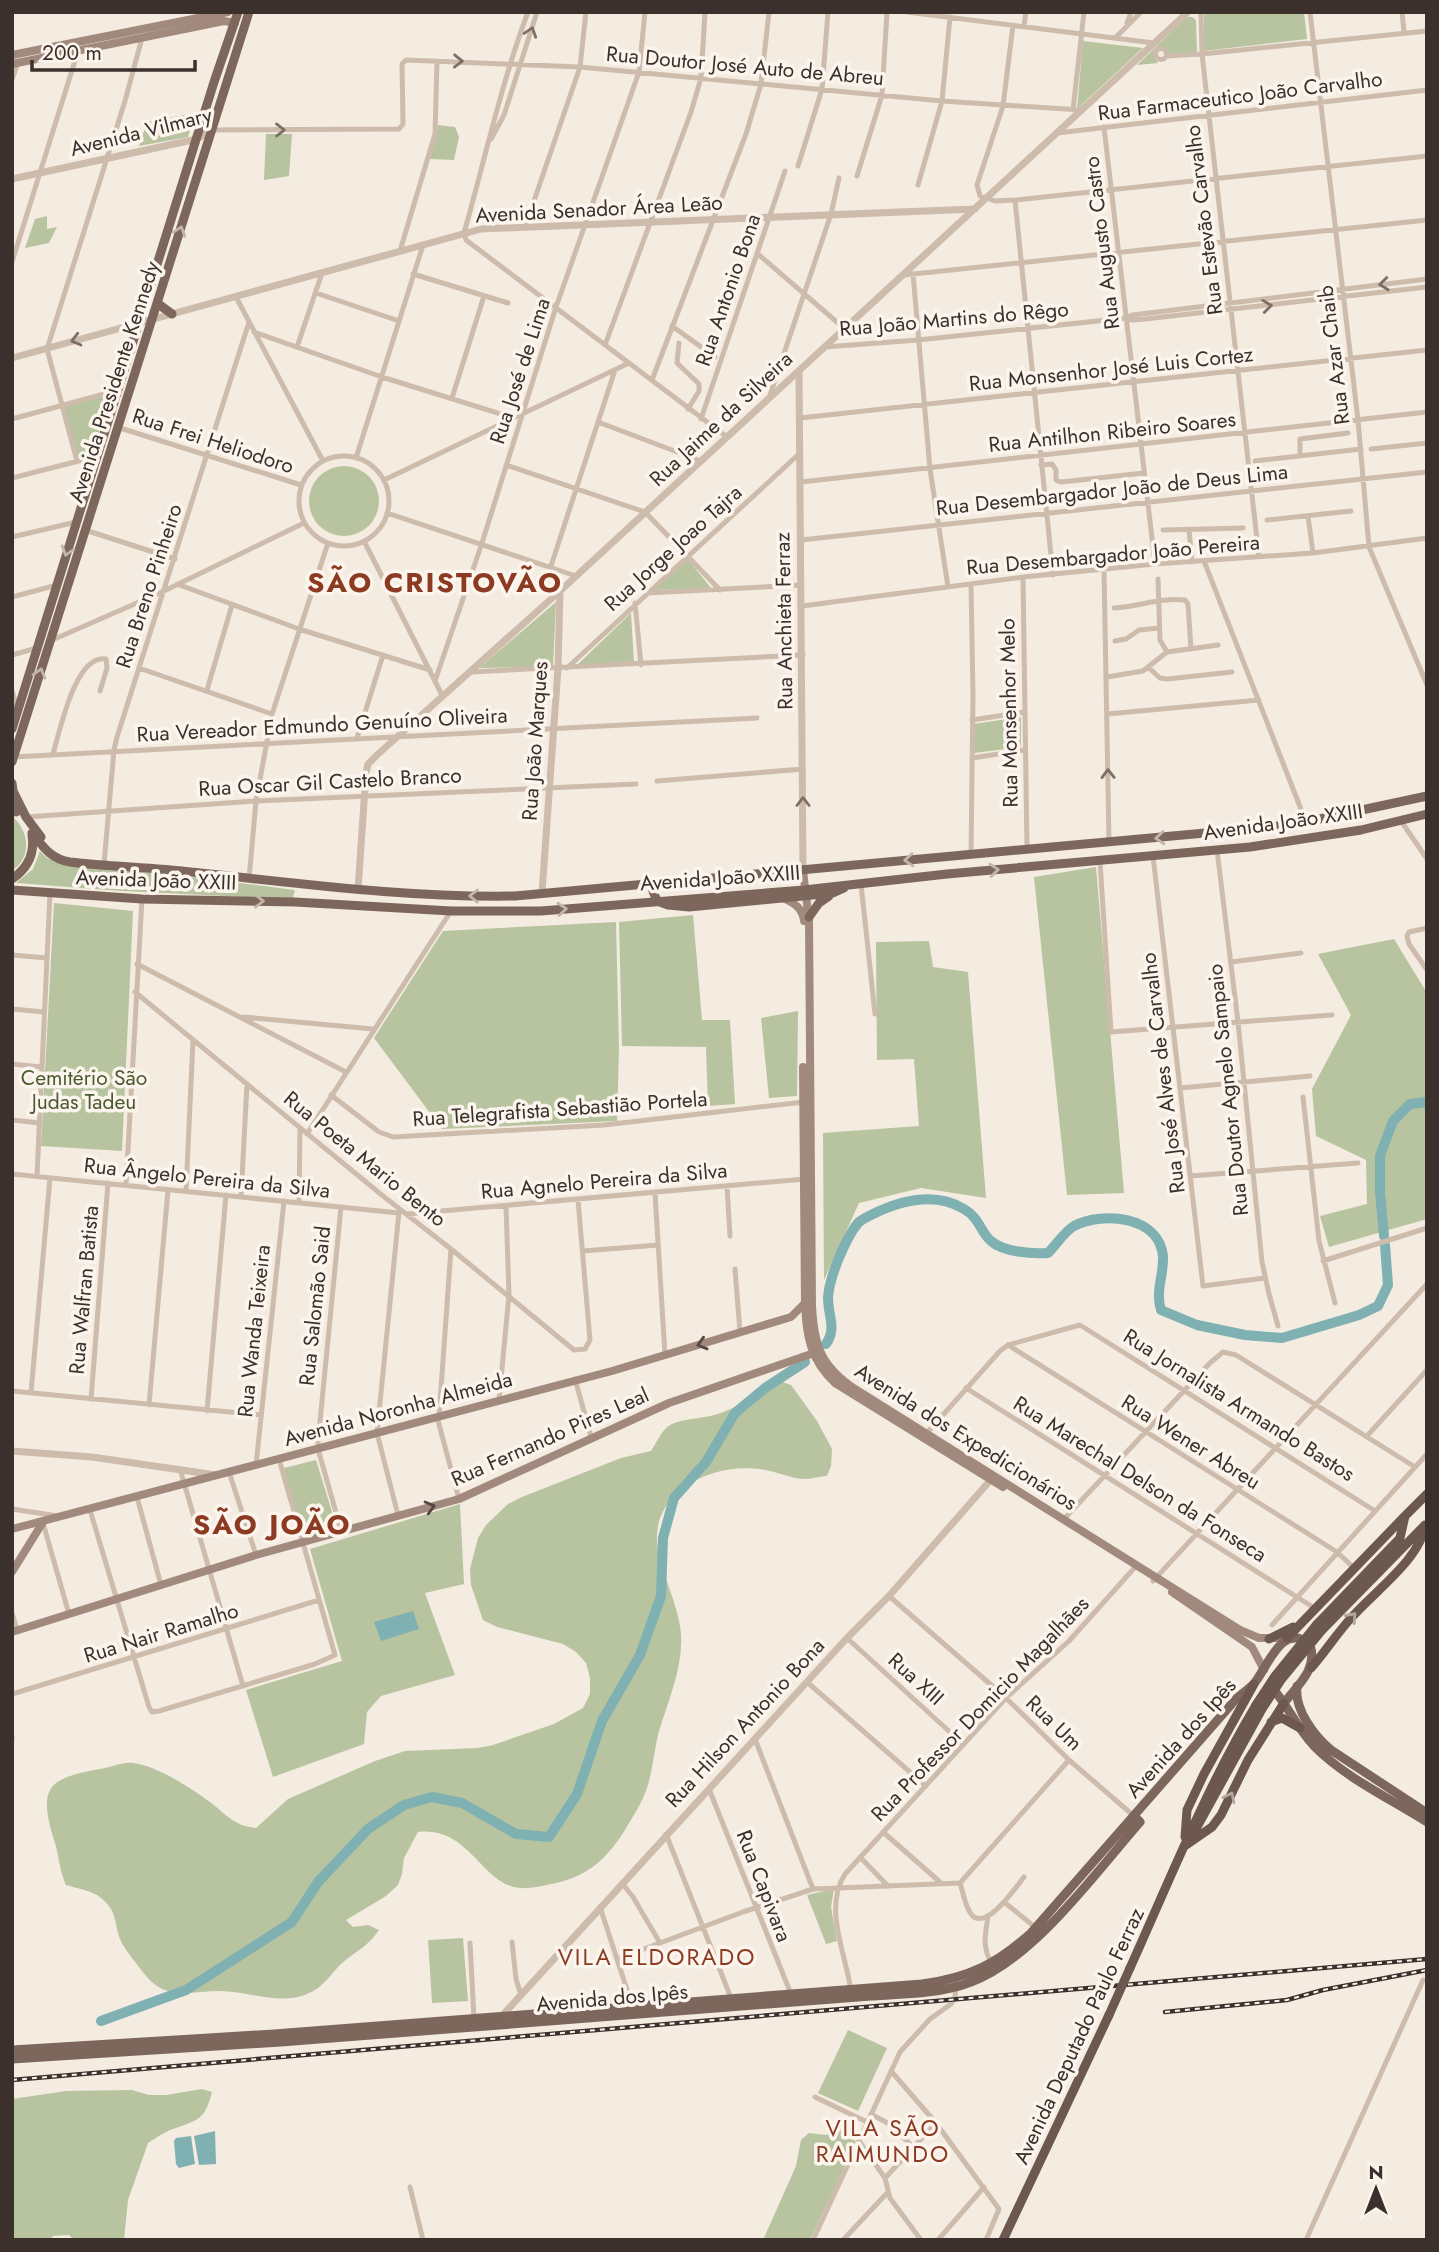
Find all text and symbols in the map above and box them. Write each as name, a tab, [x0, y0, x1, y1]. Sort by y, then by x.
one-way arrow	[522, 26, 537, 38]
scale bar	[32, 28, 194, 72]
text: 200 m	[42, 38, 102, 68]
street label: Rua Doutor José Auto de Abreu	[605, 39, 885, 93]
one-way arrow	[452, 54, 463, 69]
street label: Rua Farmaceutico João Carvalho	[1096, 64, 1384, 128]
street label: Avenida Vilmary	[67, 100, 216, 164]
one-way arrow	[275, 122, 286, 138]
street label: Rua Estevão Carvalho	[1177, 123, 1231, 317]
street label: Rua Augusto Castro	[1076, 155, 1128, 331]
street label: Avenida Senador Área Leão	[475, 188, 723, 230]
street label: Rua Antonio Bona	[688, 210, 768, 370]
one-way arrow	[171, 226, 186, 238]
street label: Avenida Presidente Kennedy	[61, 257, 167, 507]
one-way arrow	[1378, 276, 1389, 291]
street label: Rua Azar Chaib	[1311, 284, 1357, 426]
street label: Rua José de Lima	[482, 294, 558, 448]
street label: Rua João Martins do Rêgo	[838, 294, 1070, 344]
one-way arrow	[1261, 299, 1273, 314]
one-way arrow	[71, 332, 83, 347]
street label: Rua Monsenhor José Luis Cortez	[967, 339, 1255, 399]
street label: Rua Jaime da Silveira	[643, 345, 799, 493]
street label: Rua Frei Heliodoro	[128, 401, 298, 481]
street label: Rua Antilhon Ribeiro Soares	[987, 404, 1237, 460]
street label: Rua Desembargador João de Deus Lima	[935, 457, 1289, 523]
street label: Rua Jorge Joao Tajra	[597, 478, 749, 618]
street label: Rua Breno Pinheiro	[108, 500, 190, 672]
street label: Rua Desembargador João Pereira	[965, 527, 1261, 583]
street label: Rua Anchieta Ferraz	[767, 532, 801, 710]
one-way arrow	[60, 545, 75, 557]
district label: SÃO CRISTOVÃO	[307, 562, 563, 603]
street label: Rua Monsenhor Melo	[992, 618, 1026, 808]
street label: Rua João Marques	[514, 660, 556, 822]
one-way arrow	[31, 668, 46, 680]
street label: Rua Vereador Edmundo Genuíno Oliveira	[136, 700, 508, 750]
street label: Rua Oscar Gil Castelo Branco	[198, 760, 462, 804]
one-way arrow	[1100, 768, 1116, 778]
street label: Avenida João XXIII	[1201, 796, 1365, 848]
one-way arrow	[795, 797, 811, 807]
one-way arrow	[1154, 830, 1166, 845]
one-way arrow	[903, 852, 914, 867]
street label: Avenida João XXIII	[639, 857, 801, 899]
street label: Avenida João XXIII	[75, 862, 237, 898]
one-way arrow	[989, 863, 1000, 878]
one-way arrow	[468, 888, 479, 904]
one-way arrow	[254, 894, 265, 909]
one-way arrow	[557, 902, 568, 917]
street label: Rua José Alves de Carvalho	[1133, 951, 1193, 1195]
street label: Rua Doutor Agnelo Sampaio	[1200, 963, 1256, 1217]
park label: Cemitério São Judas Tadeu	[21, 1063, 147, 1117]
street label: Rua Poeta Mario Bento	[277, 1084, 453, 1234]
street label: Rua Telegrafista Sebastião Portela	[412, 1084, 708, 1134]
street label: Rua Ângelo Pereira da Silva	[82, 1150, 332, 1206]
street label: Rua Agnelo Pereira da Silva	[479, 1155, 729, 1207]
street label: Rua Walfran Batista	[62, 1204, 106, 1376]
street label: Rua Salomão Said	[292, 1225, 338, 1387]
street label: Rua Wanda Teixeira	[230, 1243, 278, 1419]
street label: Rua Jornalista Armando Bastos	[1118, 1321, 1360, 1489]
one-way arrow	[696, 1335, 708, 1350]
street label: Avenida dos Expedicionários	[849, 1356, 1083, 1518]
street label: Avenida Noronha Almeida	[280, 1364, 516, 1454]
street label: Rua Fernando Pires Leal	[446, 1380, 654, 1494]
street label: Rua Wener Abreu	[1116, 1387, 1266, 1497]
street label: Rua Marechal Delson da Fonseca	[1008, 1388, 1272, 1570]
one-way arrow	[423, 1501, 435, 1515]
district label: SÃO JOÃO	[193, 1504, 351, 1545]
street label: Rua Professor Domicio Magalhães	[864, 1590, 1096, 1828]
street label: Rua Nair Ramalho	[80, 1595, 242, 1671]
one-way arrow	[1344, 1612, 1356, 1625]
street label: Rua Hilson Antonio Bona	[658, 1632, 832, 1814]
street label: Rua XIII	[881, 1646, 951, 1712]
street label: Avenida dos Ipês	[1119, 1671, 1243, 1805]
street label: Rua Um	[1019, 1688, 1089, 1758]
one-way arrow	[1221, 1792, 1235, 1804]
street label: Rua Capivara	[729, 1826, 799, 1946]
street label: Avenida Deputado Paulo Ferraz	[1006, 1903, 1152, 2169]
district label: VILA ELDORADO	[558, 1940, 756, 1974]
street label: Avenida dos Ipês	[535, 1976, 689, 2020]
district label: VILA SÃO RAIMUNDO	[816, 2111, 950, 2171]
north arrow	[1341, 2154, 1411, 2224]
text: N	[1368, 2159, 1384, 2186]

